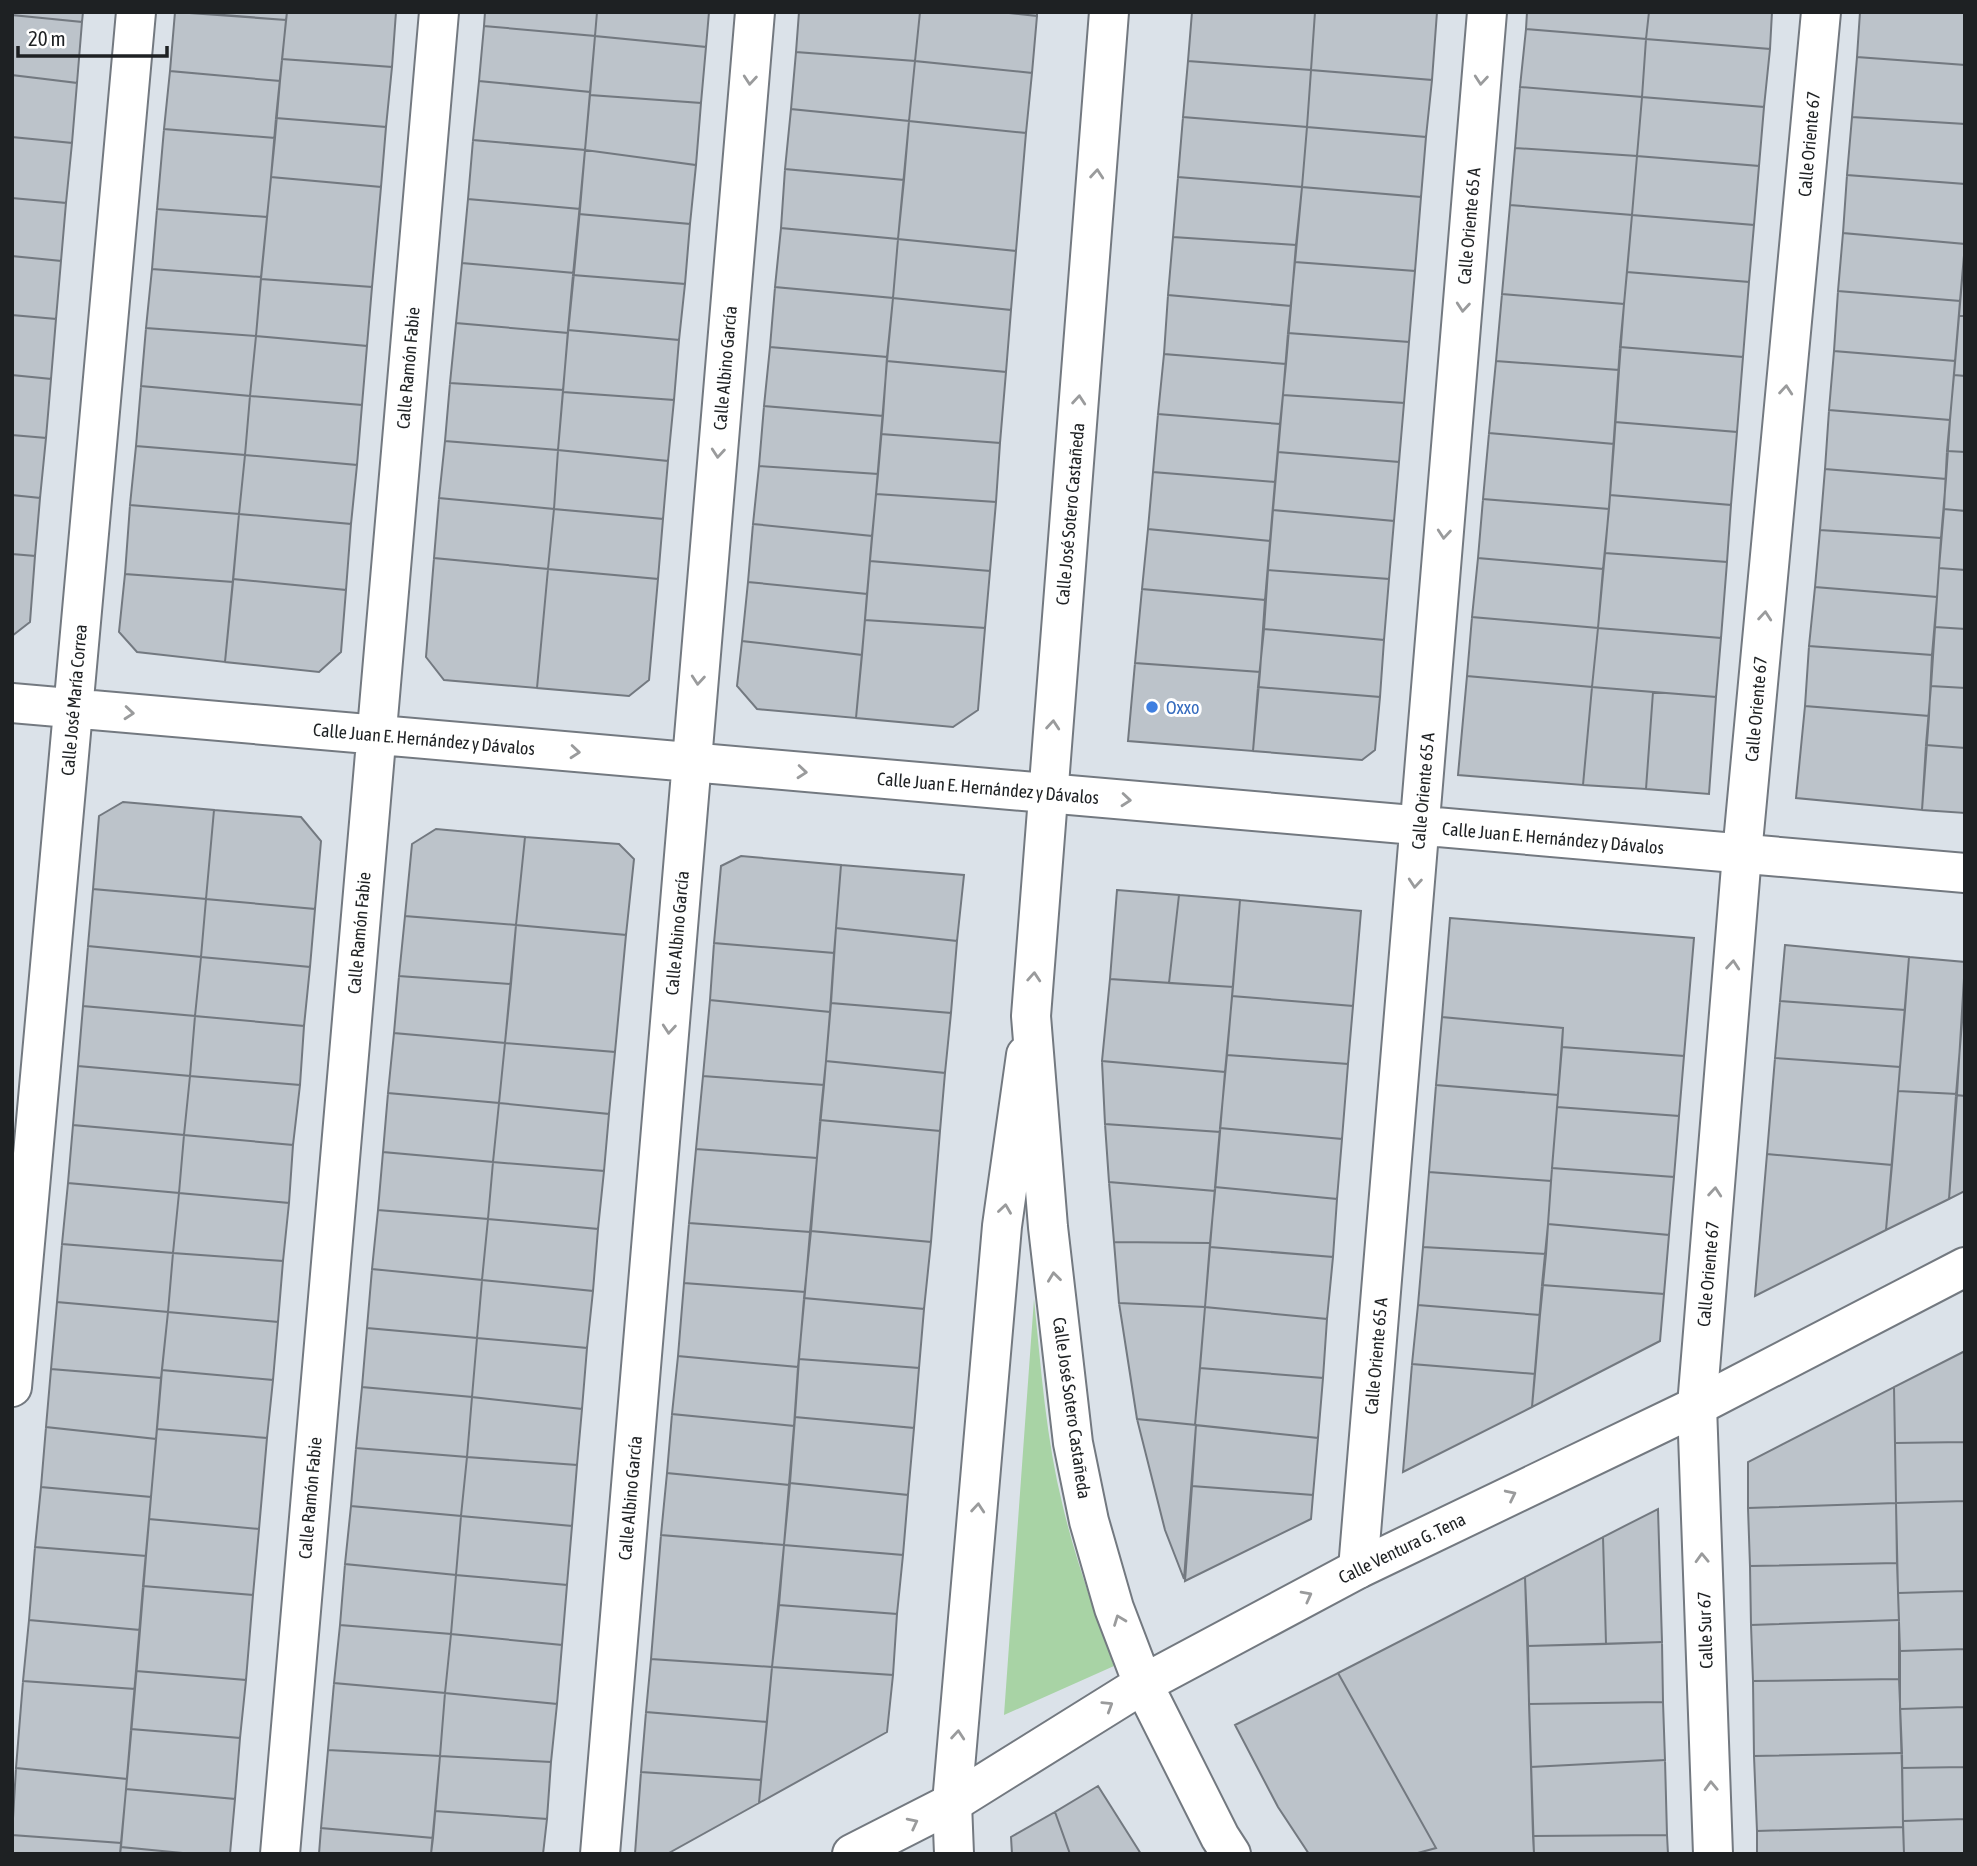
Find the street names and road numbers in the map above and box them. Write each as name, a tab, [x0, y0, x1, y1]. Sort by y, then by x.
street label: Calle Oriente 67	[1794, 90, 1824, 198]
street label: Calle Oriente 65 A	[1453, 167, 1485, 285]
street label: Calle Albino García	[709, 305, 741, 431]
street label: Calle Ramón Fabie	[392, 306, 424, 430]
street label: Calle José Sotero Castañeda	[1052, 422, 1088, 606]
street label: Calle José María Correa	[57, 623, 91, 777]
street label: Calle Oriente 67	[1741, 655, 1771, 763]
street label: Calle Juan E. Hernández y Dávalos	[312, 719, 536, 759]
street label: Calle Oriente 65 A	[1407, 732, 1439, 850]
street label: Calle Juan E. Hernández y Dávalos	[876, 768, 1100, 808]
street label: Calle Juan E. Hernández y Dávalos	[1441, 818, 1665, 858]
street label: Calle Albino García	[661, 870, 693, 996]
street label: Calle Ramón Fabie	[343, 871, 375, 995]
street label: Calle Oriente 67	[1693, 1220, 1723, 1328]
street label: Calle Oriente 65 A	[1360, 1297, 1392, 1415]
street label: Calle José Sotero Castañeda	[1049, 1316, 1095, 1500]
street label: Calle Albino García	[614, 1435, 646, 1561]
street label: Calle Ramón Fabie	[294, 1436, 326, 1560]
street label: Calle Ventura G. Tena	[1335, 1508, 1469, 1588]
street label: Calle Sur 67	[1693, 1591, 1717, 1669]

